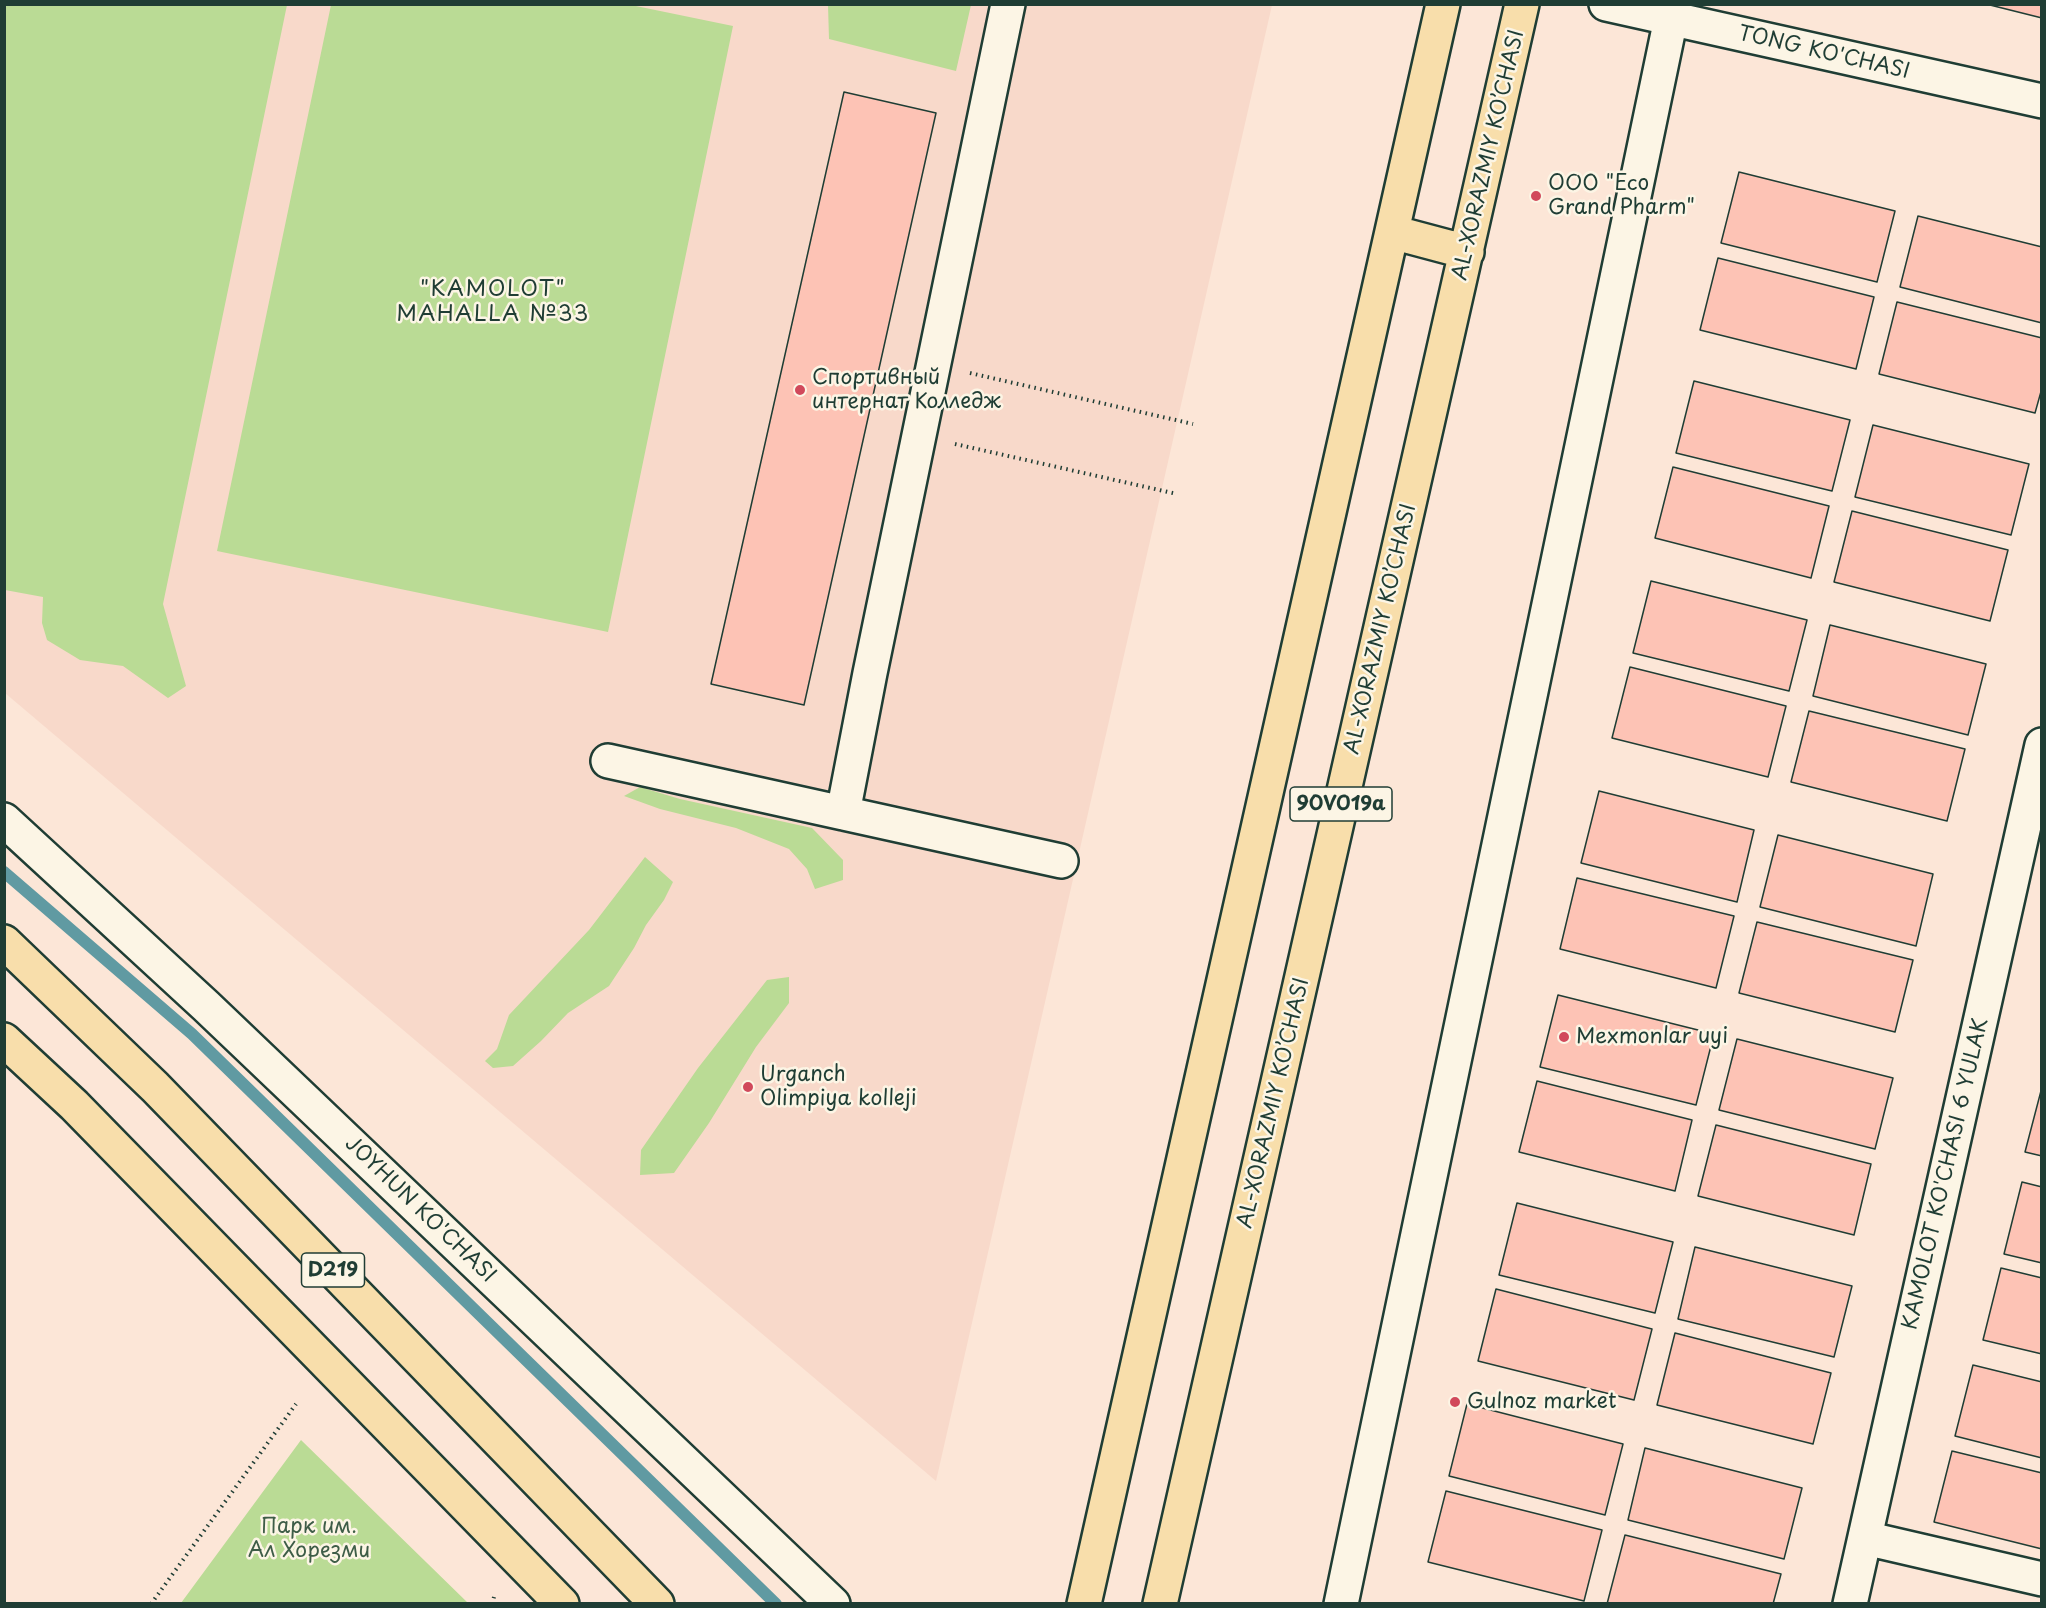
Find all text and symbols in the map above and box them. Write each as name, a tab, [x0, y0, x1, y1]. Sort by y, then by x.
street label: TONG KO'CHASI	[1736, 21, 1912, 85]
street label: AL-XORAZMIY KO’CHASI	[1448, 27, 1530, 283]
place label: ООО "Eco Grand Pharm"	[1548, 171, 1695, 221]
marker: ООО "Eco Grand Pharm"	[1529, 189, 1543, 203]
district label: "KAMOLOT" MAHALLA №33	[397, 277, 589, 328]
place label: Спортивный интернат Колледж	[812, 365, 1001, 415]
marker: Спортивный интернат Колледж	[793, 383, 807, 397]
street label: AL-XORAZMIY KO’CHASI	[1340, 501, 1422, 757]
road number: 90V019a	[1290, 787, 1392, 821]
street label: AL-XORAZMIY KO’CHASI	[1233, 975, 1315, 1231]
street label: KAMOLOT KO'CHASI 6 YULAK	[1898, 1016, 1994, 1332]
place label: Mexmonlar uyi	[1576, 1024, 1728, 1050]
marker: Mexmonlar uyi	[1557, 1030, 1571, 1044]
place label: Urganch Olimpiya kolleji	[760, 1062, 917, 1112]
marker: Urganch Olimpiya kolleji	[741, 1080, 755, 1094]
street label: JOYHUN KO'CHASI	[339, 1132, 501, 1288]
road number: D219	[302, 1253, 364, 1287]
place label: Gulnoz market	[1467, 1389, 1617, 1415]
marker: Gulnoz market	[1448, 1395, 1462, 1409]
park label: Парк им. Ал Хорезми	[248, 1514, 370, 1564]

